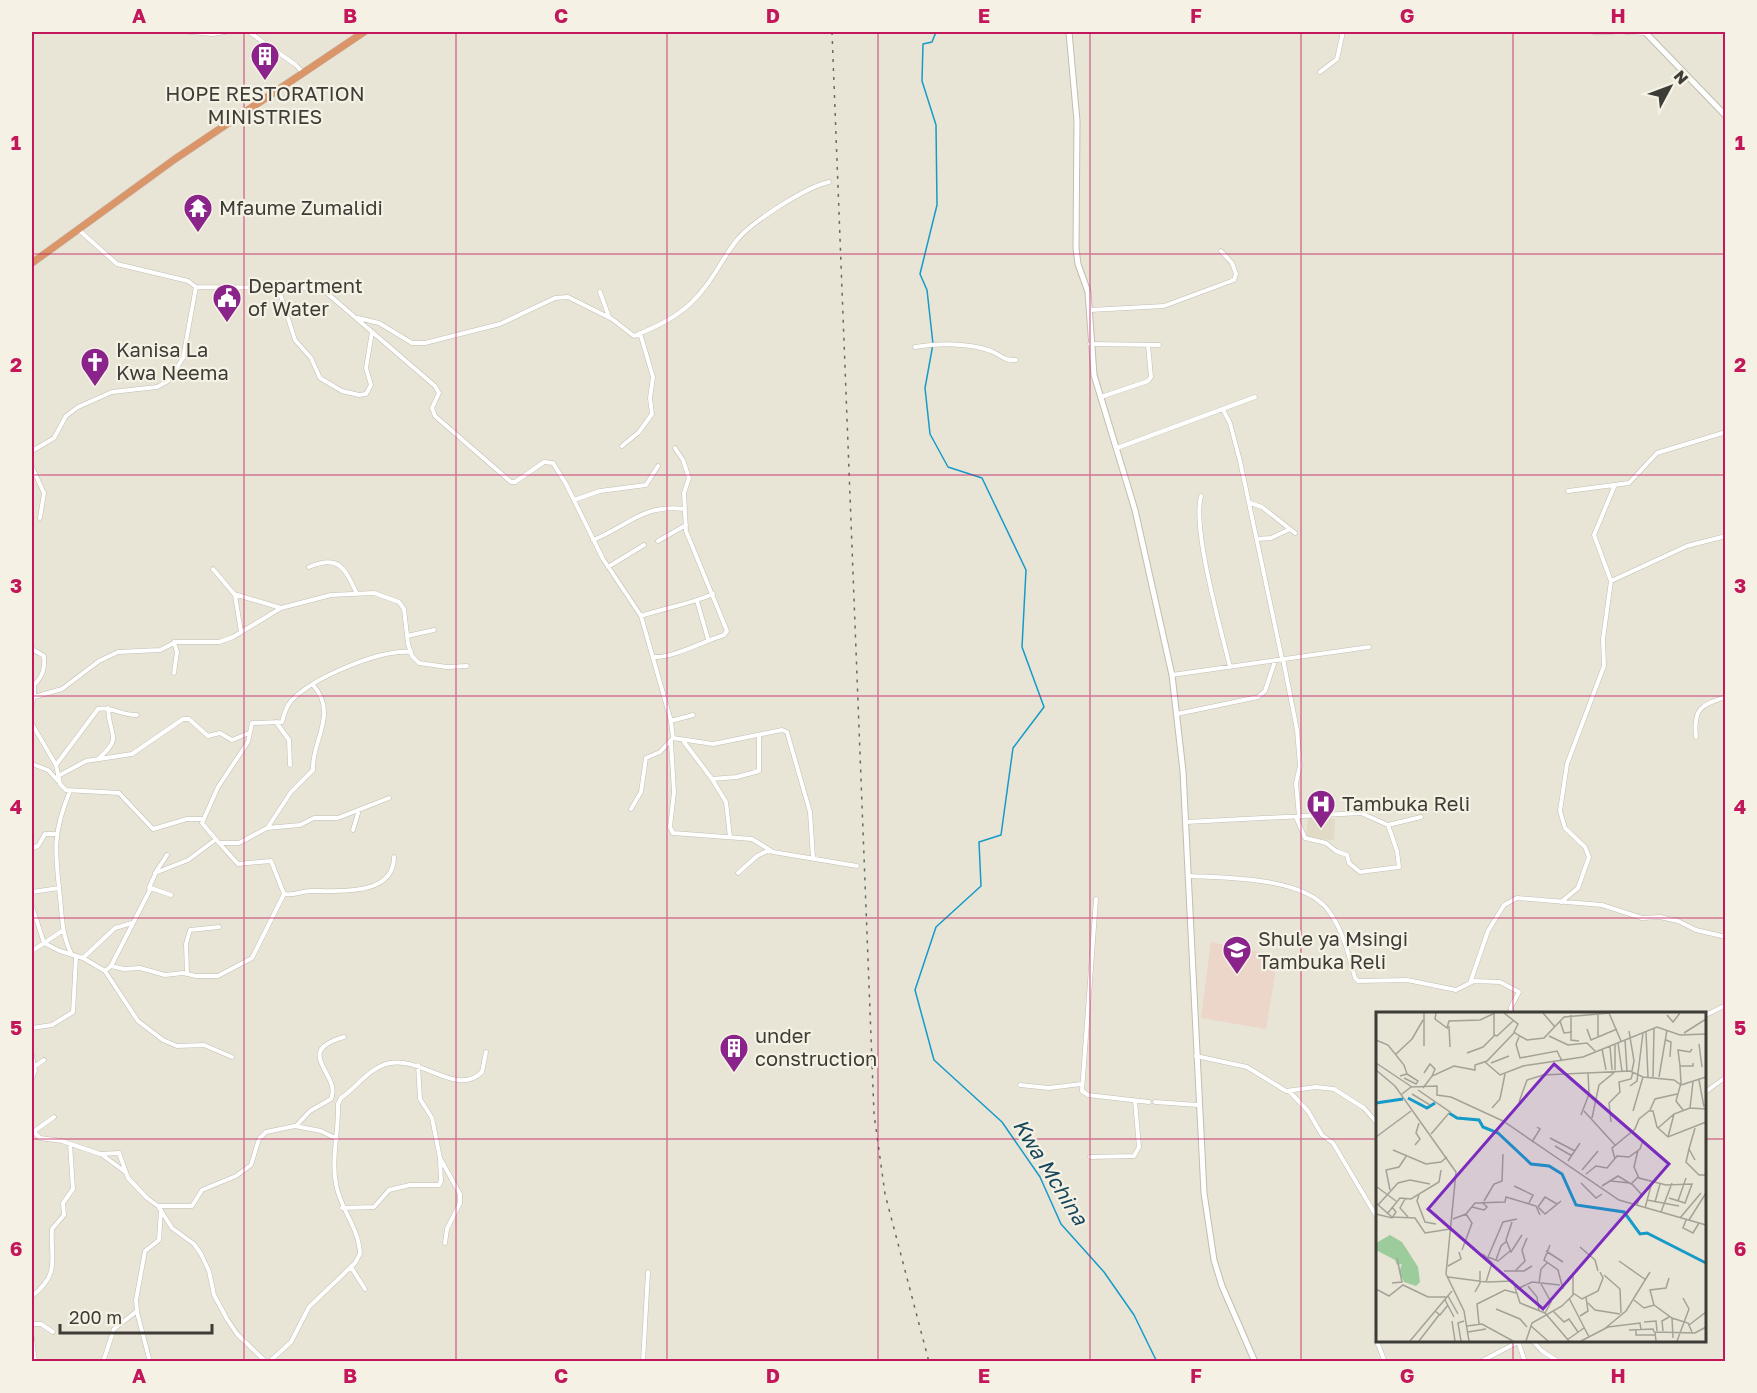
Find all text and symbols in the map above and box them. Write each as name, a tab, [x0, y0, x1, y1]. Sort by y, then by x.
text: A	[132, 3, 146, 27]
text: B	[343, 3, 357, 27]
text: C	[554, 3, 568, 27]
text: D	[766, 3, 780, 27]
text: E	[978, 3, 990, 27]
text: F	[1190, 3, 1202, 27]
text: G	[1400, 3, 1414, 27]
text: H	[1610, 3, 1626, 27]
building icon: HOPE RESTORATION MINISTRIES	[249, 40, 281, 82]
north arrow	[1640, 57, 1700, 117]
text: N	[1670, 66, 1693, 88]
place label: HOPE RESTORATION MINISTRIES	[165, 81, 365, 128]
text: 1	[11, 130, 21, 154]
text: 1	[1735, 130, 1745, 154]
temple icon: Mfaume Zumalidi	[182, 192, 214, 234]
place label: Mfaume Zumalidi	[219, 195, 383, 219]
place label: Department of Water	[248, 273, 363, 320]
public building icon: Department of Water	[211, 282, 243, 324]
place label: Kanisa La Kwa Neema	[116, 337, 229, 384]
church icon: Kanisa La Kwa Neema	[79, 346, 111, 388]
text: 2	[10, 352, 22, 376]
text: 2	[1734, 352, 1746, 376]
text: 3	[10, 573, 22, 597]
text: 3	[1734, 573, 1746, 597]
hospital icon: Tambuka Reli	[1305, 788, 1337, 830]
place label: Tambuka Reli	[1342, 791, 1470, 815]
text: 4	[10, 794, 22, 818]
text: 4	[1734, 794, 1746, 818]
place label: Shule ya Msingi Tambuka Reli	[1258, 926, 1408, 973]
school or university icon: Shule ya Msingi Tambuka Reli	[1221, 934, 1253, 976]
inset map	[1376, 1012, 1706, 1342]
text: 5	[10, 1015, 22, 1039]
text: 5	[1734, 1015, 1746, 1039]
place label: under construction	[755, 1023, 877, 1070]
building icon: under construction	[718, 1032, 750, 1074]
water label: Kwa Mchina	[1008, 1114, 1094, 1230]
text: 6	[10, 1236, 22, 1260]
text: 6	[1734, 1236, 1746, 1260]
scale bar	[60, 1297, 212, 1335]
text: 200 m	[69, 1306, 122, 1328]
text: A	[132, 1363, 146, 1387]
text: B	[343, 1363, 357, 1387]
text: C	[554, 1363, 568, 1387]
text: D	[766, 1363, 780, 1387]
text: E	[978, 1363, 990, 1387]
text: F	[1190, 1363, 1202, 1387]
text: G	[1400, 1363, 1414, 1387]
text: H	[1610, 1363, 1626, 1387]

